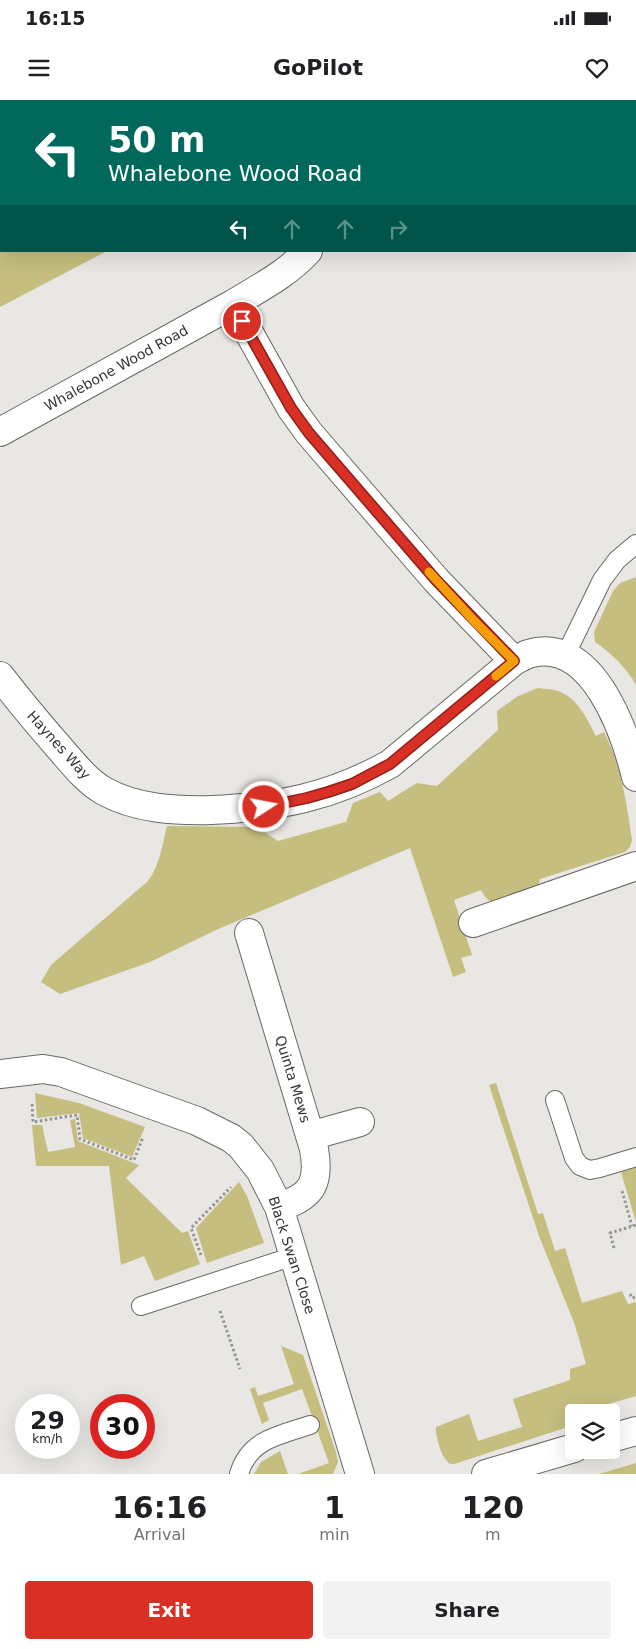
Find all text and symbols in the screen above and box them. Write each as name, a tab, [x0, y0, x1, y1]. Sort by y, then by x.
text: 16:15	[25, 7, 85, 29]
icon: menu	[25, 54, 53, 82]
icon: heart	[583, 54, 611, 82]
text: GoPilot	[273, 55, 363, 80]
icon: left	[25, 120, 90, 185]
text: 50 m	[108, 120, 205, 160]
text: Whalebone Wood Road	[108, 161, 362, 186]
icon: left	[225, 215, 253, 243]
icon: ahead	[278, 215, 306, 243]
icon: ahead	[331, 215, 359, 243]
icon: right	[384, 215, 412, 243]
pin	[221, 300, 263, 342]
icon: arrive	[228, 307, 256, 335]
street label: Whalebone Wood Road	[41, 322, 191, 414]
street label: Haynes Way	[24, 708, 94, 782]
position arrow	[237, 780, 289, 832]
street label: Quinta Mews	[272, 1033, 314, 1125]
street label: Black Swan Close	[265, 1194, 319, 1316]
speed limit sign: 30	[90, 1394, 155, 1459]
map controls	[565, 1404, 620, 1459]
button: layers	[565, 1404, 620, 1459]
text: 29	[30, 1406, 65, 1435]
text: km/h	[32, 1432, 63, 1446]
text: 16:16	[112, 1490, 207, 1525]
text: 1	[324, 1490, 345, 1525]
text: 120	[461, 1490, 524, 1525]
text: Arrival	[134, 1525, 186, 1544]
text: min	[319, 1525, 350, 1544]
text: m	[485, 1525, 501, 1544]
button: Exit	[25, 1581, 313, 1639]
button: Share	[323, 1581, 611, 1639]

